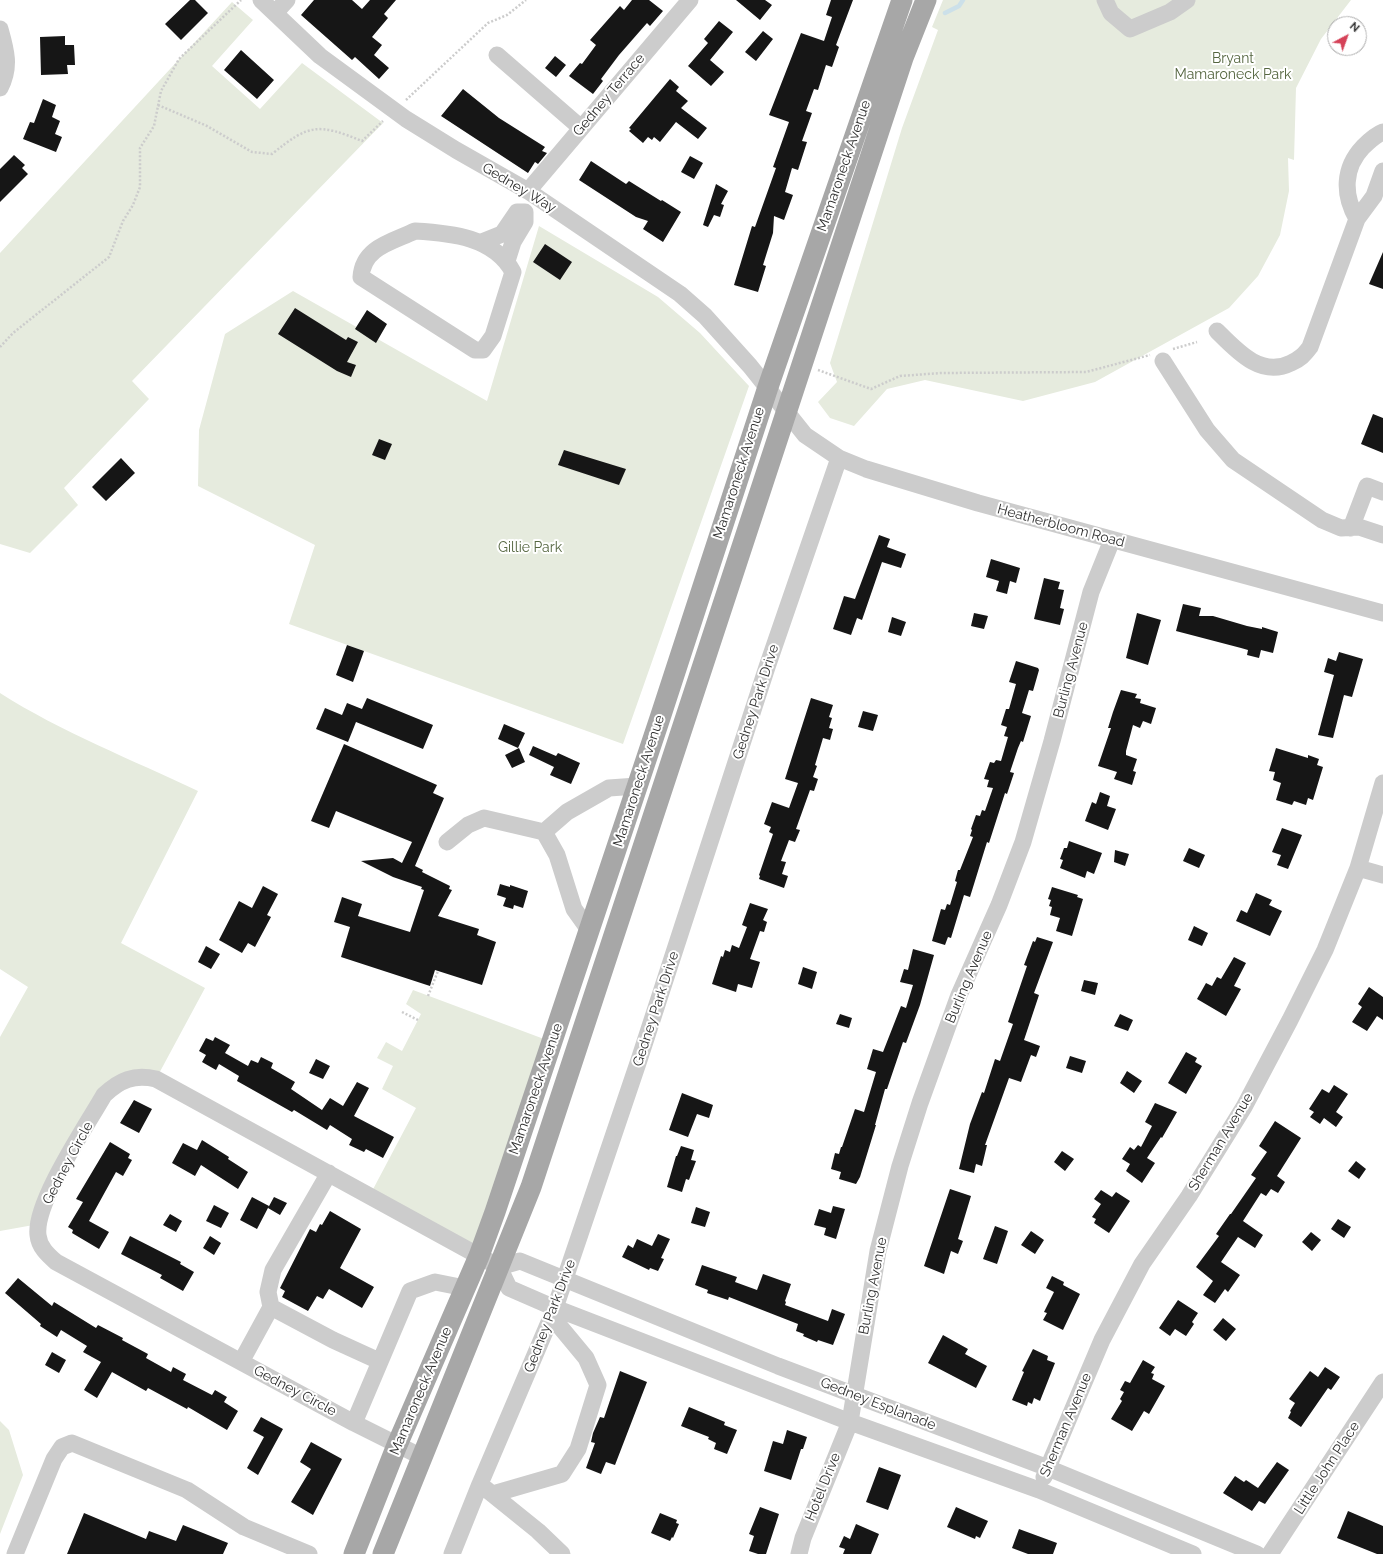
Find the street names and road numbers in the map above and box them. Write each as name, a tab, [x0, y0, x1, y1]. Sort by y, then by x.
street label: Gedney Terrace	[570, 50, 648, 140]
street label: Mamaroneck Avenue	[814, 98, 874, 234]
street label: Gedney Way	[479, 159, 559, 217]
street label: Mamaroneck Avenue	[710, 405, 768, 541]
street label: Heatherbloom Road	[996, 501, 1126, 551]
street label: Burling Avenue	[1050, 620, 1092, 720]
street label: Gedney Park Drive	[729, 642, 783, 762]
street label: Mamaroneck Avenue	[610, 713, 668, 849]
street label: Burling Avenue	[942, 928, 996, 1026]
street label: Gedney Park Drive	[629, 949, 683, 1069]
street label: Mamaroneck Avenue	[506, 1021, 566, 1157]
street label: Sherman Avenue	[1185, 1090, 1257, 1194]
street label: Gedney Circle	[39, 1119, 97, 1207]
street label: Burling Avenue	[855, 1236, 891, 1336]
street label: Gedney Park Drive	[521, 1257, 579, 1375]
street label: Mamaroneck Avenue	[386, 1324, 456, 1458]
street label: Gedney Circle	[251, 1362, 339, 1420]
street label: Sherman Avenue	[1037, 1371, 1095, 1479]
street label: Gedney Esplanade	[818, 1374, 938, 1434]
street label: Little John Place	[1291, 1419, 1363, 1517]
street label: Hotel Drive	[802, 1450, 844, 1524]

